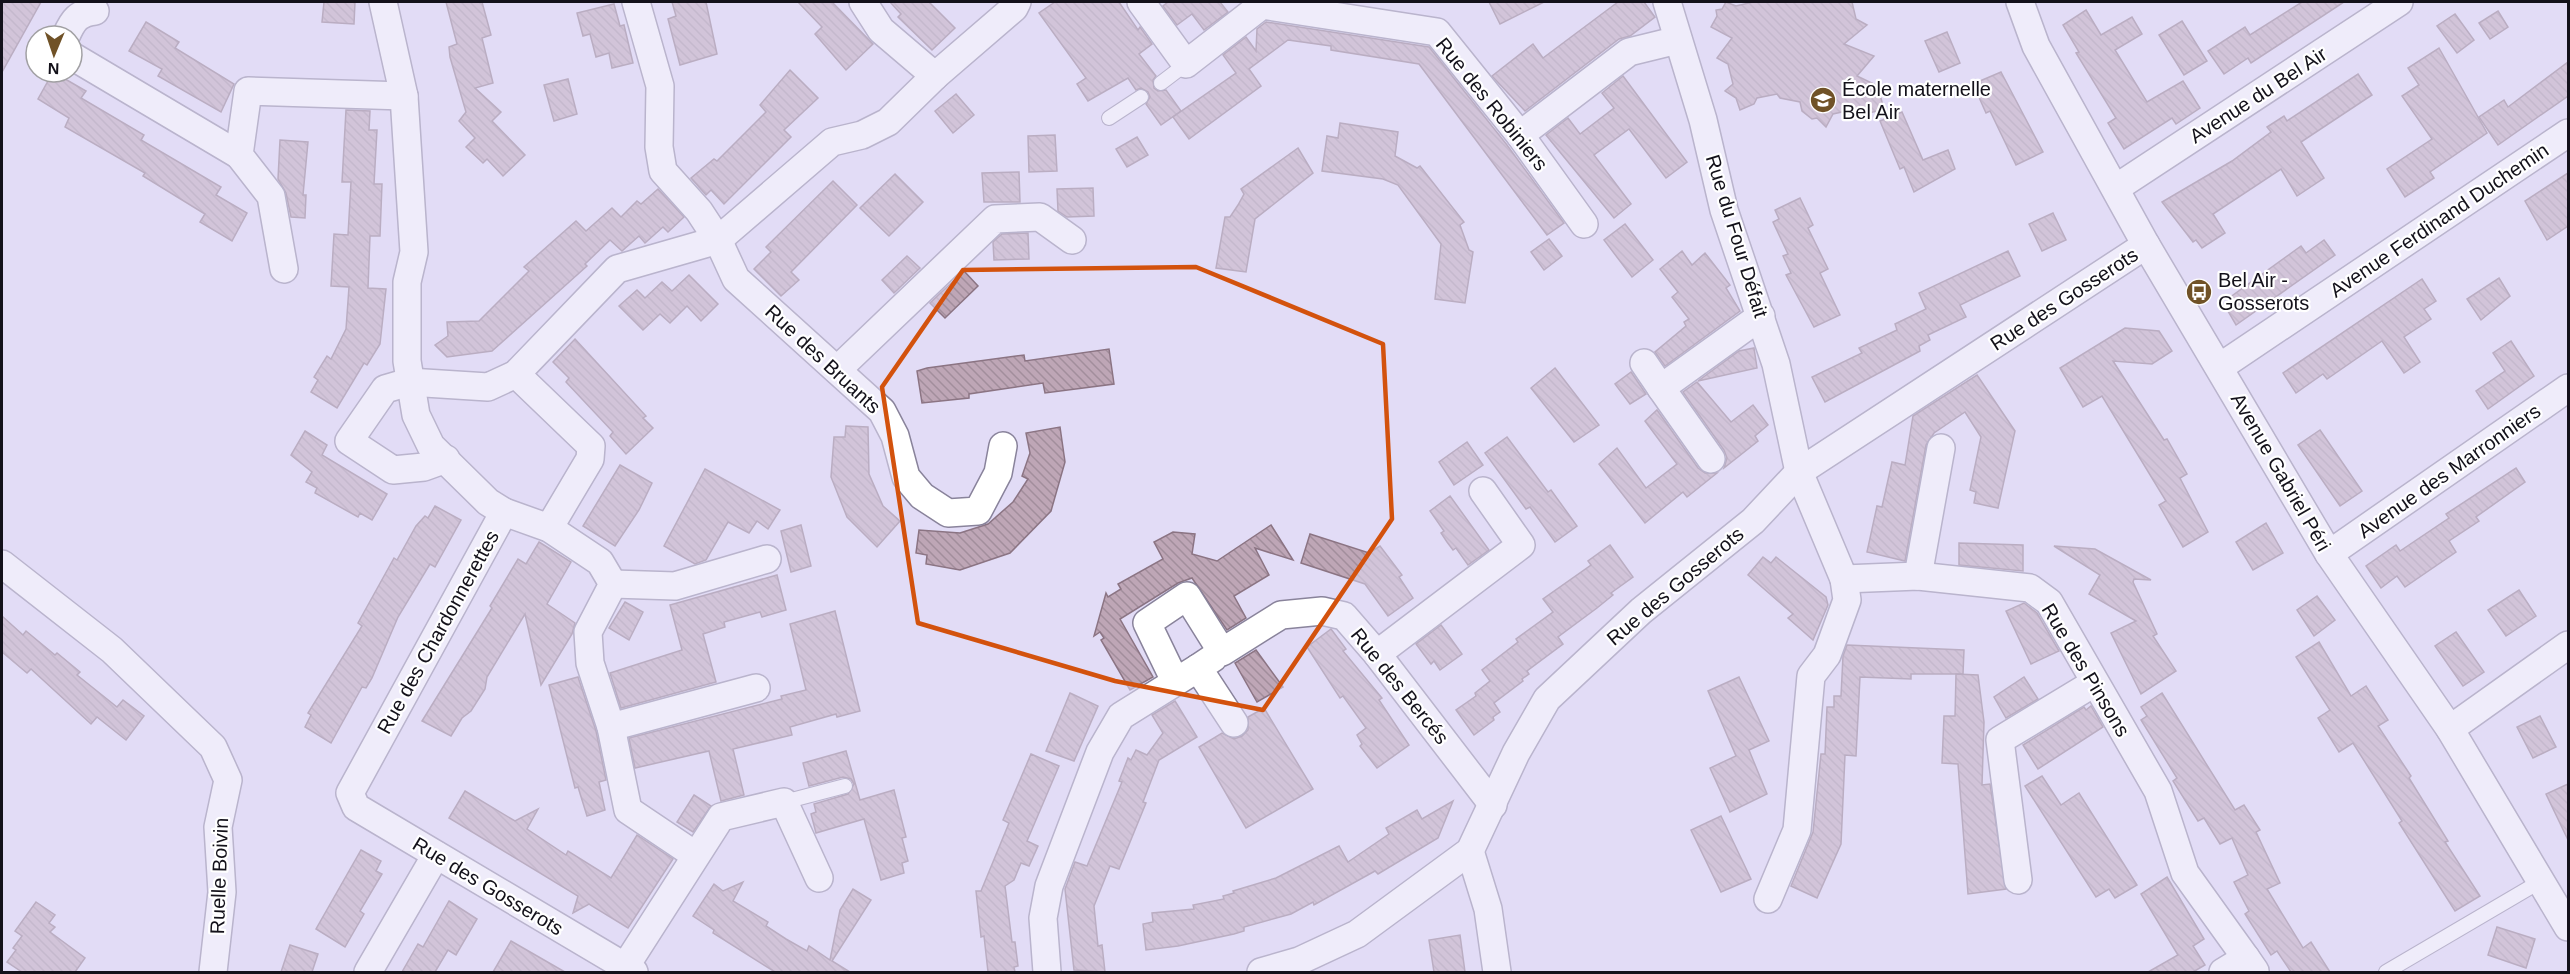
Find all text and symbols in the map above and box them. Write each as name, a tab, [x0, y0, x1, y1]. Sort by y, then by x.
north arrow	[24, 24, 84, 84]
street label: Rue des Robiniers	[1432, 33, 1552, 175]
street label: Avenue du Bel Air	[2185, 42, 2331, 147]
text: N	[47, 60, 60, 77]
place label: École maternelle Bel Air	[1842, 78, 1991, 123]
school or university icon: École maternelle Bel Air	[1808, 85, 1838, 115]
street label: Avenue Ferdinand Duchemin	[2326, 139, 2552, 301]
street label: Rue du Four Défait	[1702, 152, 1772, 320]
street label: Rue des Gosserots	[1986, 243, 2142, 355]
place label: Bel Air - Gosserots	[2218, 269, 2309, 314]
bus stop icon: Bel Air - Gosserots	[2184, 277, 2214, 307]
street label: Rue des Bruants	[761, 300, 885, 418]
street label: Avenue Gabriel Péri	[2227, 389, 2335, 555]
street label: Avenue des Marronniers	[2354, 400, 2544, 542]
street label: Rue des Gosserots	[1602, 523, 1748, 649]
street label: Rue des Chardonnerettes	[373, 527, 503, 737]
street label: Rue des Pinsons	[2038, 600, 2134, 740]
street label: Rue des Bercés	[1347, 624, 1453, 748]
street label: Ruelle Boivin	[206, 817, 232, 935]
street label: Rue des Gosserots	[409, 832, 567, 940]

